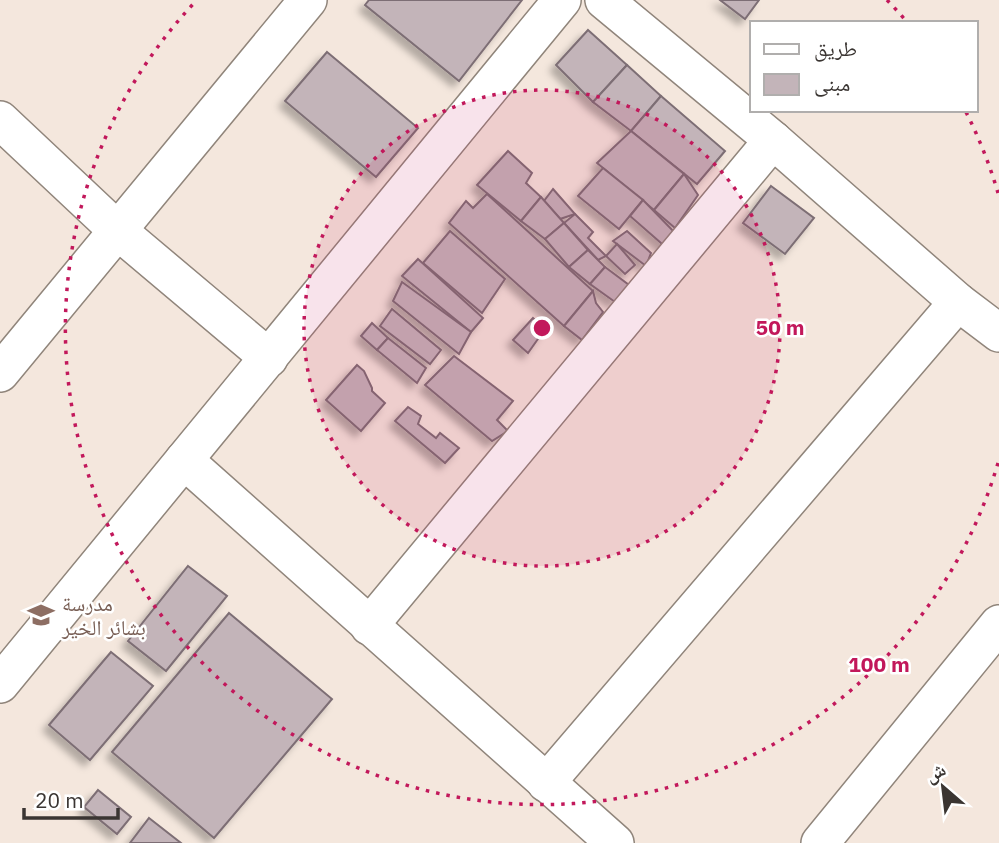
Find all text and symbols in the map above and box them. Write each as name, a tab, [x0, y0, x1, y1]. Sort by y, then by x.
legend	[750, 21, 978, 112]
text: طريق	[814, 34, 857, 62]
text: مبنى	[814, 69, 850, 97]
text: 50 m	[756, 313, 804, 341]
centre of rings	[530, 316, 554, 340]
place label: مدرسة بشائر الخير	[61, 589, 146, 641]
school or university icon: مدرسة بشائر الخير	[26, 600, 56, 630]
text: 100 m	[848, 650, 910, 678]
north arrow	[908, 752, 978, 822]
text: ش	[920, 757, 950, 787]
scale bar	[24, 776, 119, 820]
text: 20 m	[35, 786, 84, 814]

